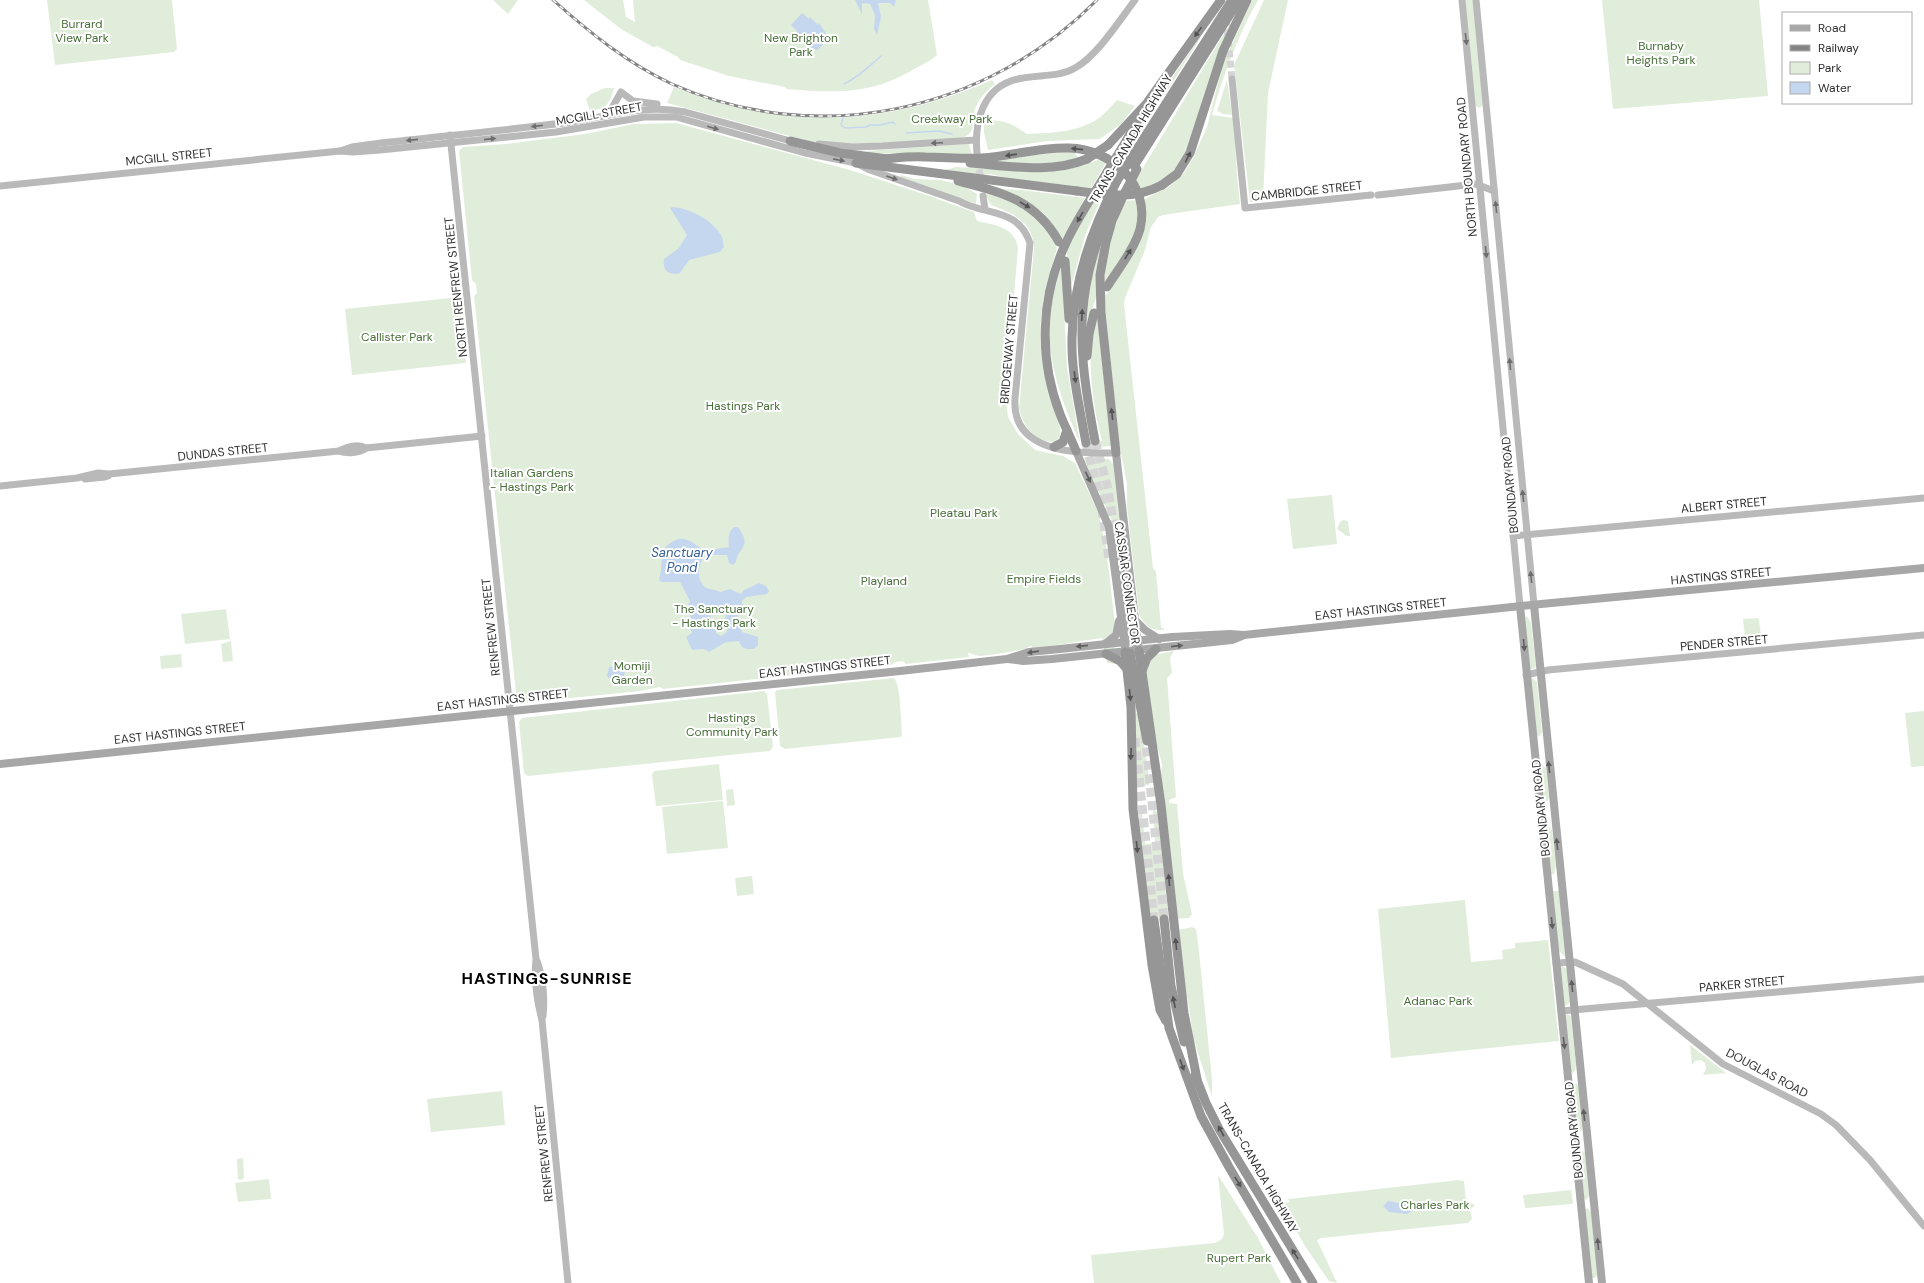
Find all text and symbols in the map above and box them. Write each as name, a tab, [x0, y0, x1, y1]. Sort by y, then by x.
legend	[1782, 12, 1912, 104]
park label: Burrard View Park	[55, 16, 109, 46]
text: Road	[1818, 20, 1846, 36]
one-way arrow	[1194, 26, 1202, 37]
park label: New Brighton Park	[764, 30, 838, 60]
one-way arrow	[1463, 33, 1469, 45]
park label: Burnaby Heights Park	[1626, 38, 1696, 68]
text: Railway	[1818, 40, 1859, 56]
text: Park	[1818, 60, 1842, 76]
street label: TRANS-CANADA HIGHWAY	[1086, 71, 1176, 207]
text: Water	[1818, 80, 1852, 96]
street label: NORTH BOUNDARY ROAD	[1453, 97, 1481, 237]
street label: MCGILL STREET	[555, 98, 644, 129]
park label: Creekway Park	[911, 111, 993, 127]
one-way arrow	[531, 123, 543, 129]
one-way arrow	[708, 125, 720, 131]
one-way arrow	[484, 136, 496, 143]
one-way arrow	[405, 137, 418, 143]
one-way arrow	[931, 140, 943, 147]
street label: MCGILL STREET	[125, 144, 214, 170]
one-way arrow	[1071, 145, 1083, 152]
one-way arrow	[1005, 151, 1017, 158]
one-way arrow	[1185, 151, 1191, 162]
one-way arrow	[833, 157, 845, 163]
one-way arrow	[886, 175, 898, 181]
street label: CAMBRIDGE STREET	[1251, 177, 1364, 205]
one-way arrow	[1020, 201, 1030, 209]
one-way arrow	[1493, 201, 1499, 213]
one-way arrow	[1076, 211, 1083, 223]
street label: NORTH RENFREW STREET	[441, 216, 471, 358]
one-way arrow	[1483, 246, 1490, 258]
one-way arrow	[1124, 248, 1131, 260]
street label: BRIDGEWAY STREET	[996, 293, 1022, 405]
one-way arrow	[1079, 309, 1086, 321]
park label: Callister Park	[361, 329, 433, 345]
one-way arrow	[1507, 358, 1514, 370]
one-way arrow	[1072, 371, 1078, 383]
park label: Hastings Park	[706, 398, 780, 414]
one-way arrow	[1109, 408, 1116, 420]
street label: BOUNDARY ROAD	[1498, 436, 1522, 534]
street label: DUNDAS STREET	[177, 439, 269, 465]
park label: Italian Gardens - Hastings Park	[490, 465, 574, 495]
one-way arrow	[1085, 471, 1091, 482]
one-way arrow	[1520, 490, 1526, 502]
street label: ALBERT STREET	[1680, 493, 1768, 517]
park label: Pleatau Park	[930, 505, 998, 521]
street label: CASSIAR CONNECTOR	[1110, 521, 1144, 645]
water label: Sanctuary Pond	[651, 544, 713, 576]
street label: HASTINGS STREET	[1670, 564, 1772, 588]
park label: Empire Fields	[1007, 571, 1081, 587]
one-way arrow	[1528, 571, 1534, 583]
park label: Playland	[861, 573, 907, 589]
street label: RENFREW STREET	[478, 577, 504, 677]
street label: EAST HASTINGS STREET	[1314, 594, 1448, 624]
park label: The Sanctuary - Hastings Park	[672, 601, 756, 631]
street label: PENDER STREET	[1679, 631, 1769, 655]
one-way arrow	[1520, 639, 1527, 651]
one-way arrow	[1076, 643, 1088, 650]
one-way arrow	[1171, 643, 1184, 650]
one-way arrow	[1027, 649, 1039, 655]
street label: EAST HASTINGS STREET	[758, 652, 892, 682]
park label: Momiji Garden	[611, 658, 653, 688]
street label: EAST HASTINGS STREET	[436, 685, 570, 715]
one-way arrow	[1127, 689, 1133, 701]
park label: Hastings Community Park	[686, 710, 778, 740]
street label: EAST HASTINGS STREET	[113, 718, 247, 748]
one-way arrow	[1128, 748, 1135, 760]
street label: BOUNDARY ROAD	[1528, 759, 1554, 857]
one-way arrow	[1546, 760, 1553, 773]
one-way arrow	[1554, 838, 1560, 850]
one-way arrow	[1134, 841, 1140, 853]
one-way arrow	[1166, 874, 1172, 886]
one-way arrow	[1548, 917, 1555, 930]
one-way arrow	[1173, 938, 1179, 950]
district label: HASTINGS-SUNRISE	[462, 968, 632, 989]
street label: PARKER STREET	[1698, 972, 1786, 996]
one-way arrow	[1568, 980, 1575, 992]
park label: Adanac Park	[1404, 993, 1472, 1009]
one-way arrow	[1171, 996, 1177, 1008]
one-way arrow	[1561, 1037, 1568, 1049]
street label: DOUGLAS ROAD	[1723, 1045, 1811, 1101]
one-way arrow	[1180, 1059, 1186, 1071]
street label: BOUNDARY ROAD	[1561, 1081, 1587, 1179]
street label: TRANS-CANADA HIGHWAY	[1214, 1100, 1302, 1236]
street label: RENFREW STREET	[531, 1103, 557, 1203]
one-way arrow	[1581, 1109, 1588, 1121]
one-way arrow	[1217, 1125, 1224, 1137]
one-way arrow	[1234, 1177, 1242, 1187]
park label: Charles Park	[1401, 1197, 1469, 1213]
one-way arrow	[1594, 1238, 1601, 1250]
one-way arrow	[1291, 1248, 1298, 1260]
park label: Rupert Park	[1207, 1250, 1271, 1266]

